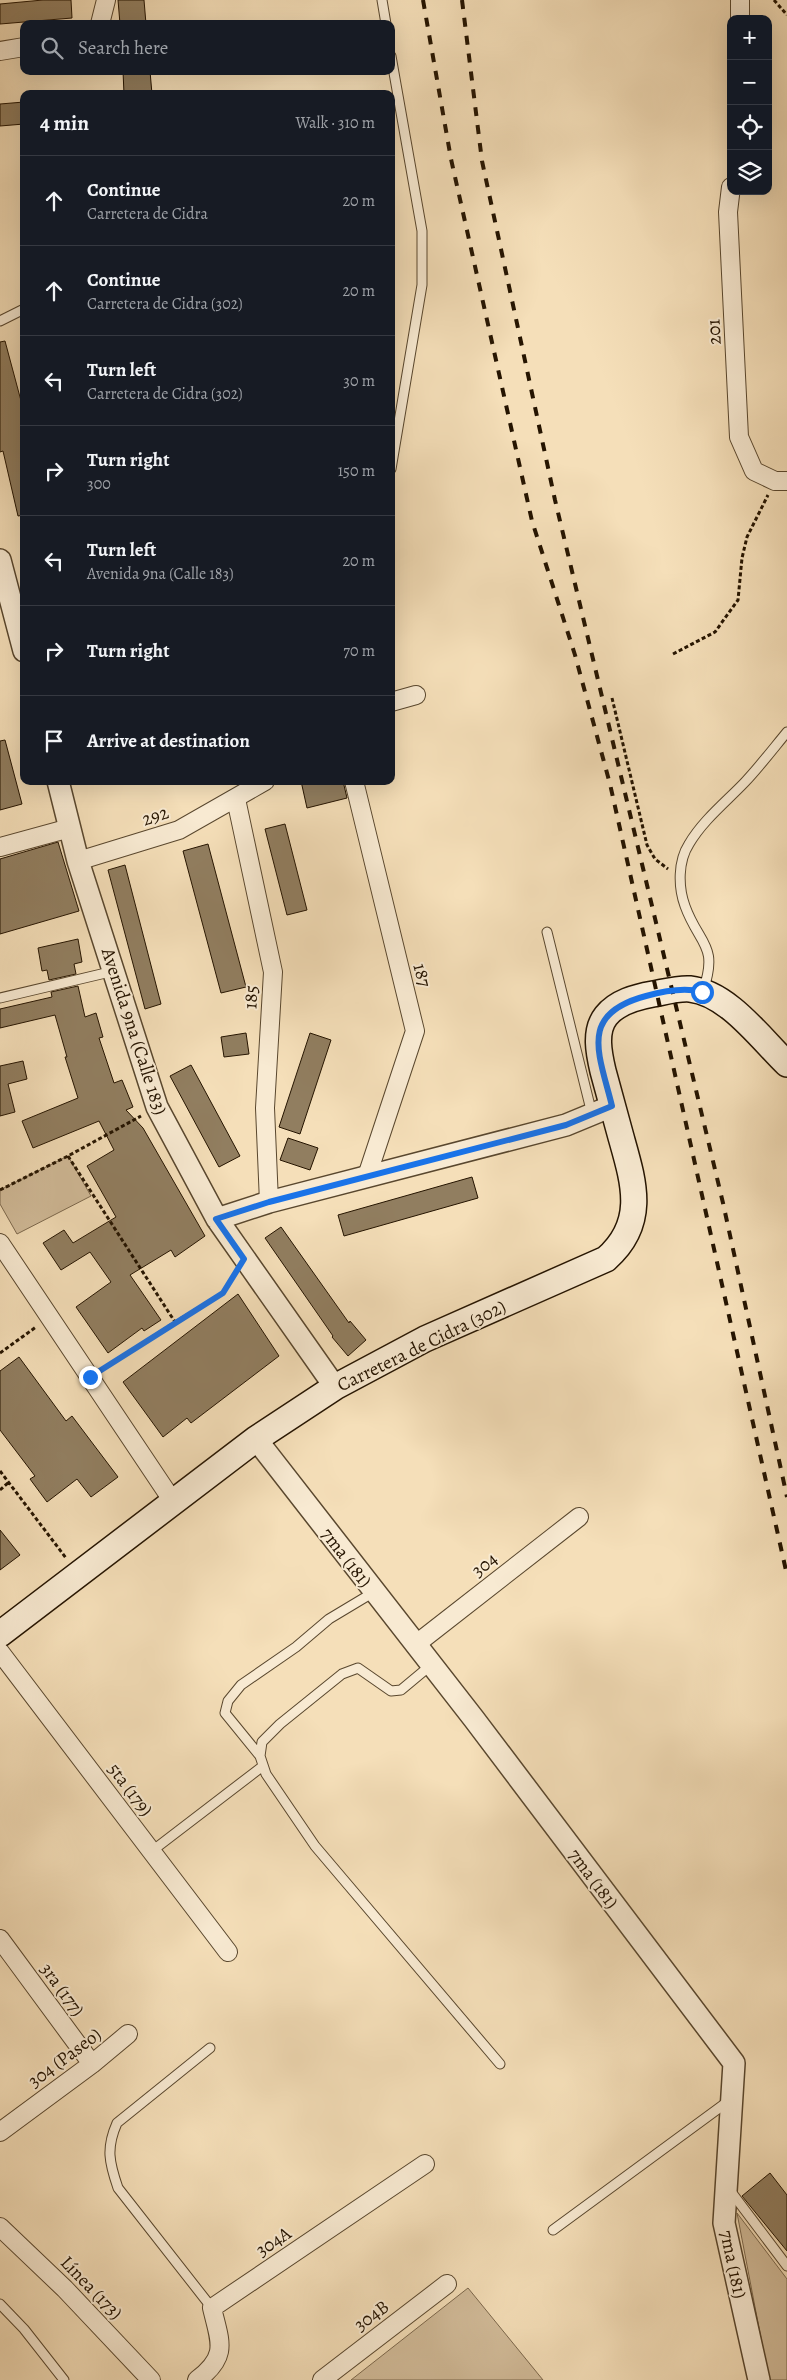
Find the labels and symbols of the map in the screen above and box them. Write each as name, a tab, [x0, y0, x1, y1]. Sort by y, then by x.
street label: 201	[700, 318, 728, 345]
street label: 292	[139, 799, 172, 832]
street label: Avenida 9na (Calle 183)	[94, 944, 173, 1118]
street label: 187	[407, 961, 438, 990]
route start	[691, 981, 714, 1004]
street label: 185	[237, 984, 265, 1010]
street label: Carretera de Cidra (302)	[333, 1294, 510, 1398]
route end	[79, 1366, 102, 1389]
street label: 7ma (181)	[315, 1522, 378, 1593]
street label: 304	[466, 1546, 503, 1583]
street label: 5ta (179)	[102, 1758, 159, 1822]
street label: 7ma (181)	[562, 1843, 624, 1914]
street label: 3ra (177)	[34, 1957, 90, 2022]
street label: 304 (Paseo)	[23, 2022, 107, 2094]
street label: 304A	[251, 2220, 297, 2263]
street label: 7ma (181)	[713, 2228, 753, 2301]
street label: Línea (173)	[54, 2250, 128, 2325]
street label: 304B	[349, 2294, 395, 2338]

